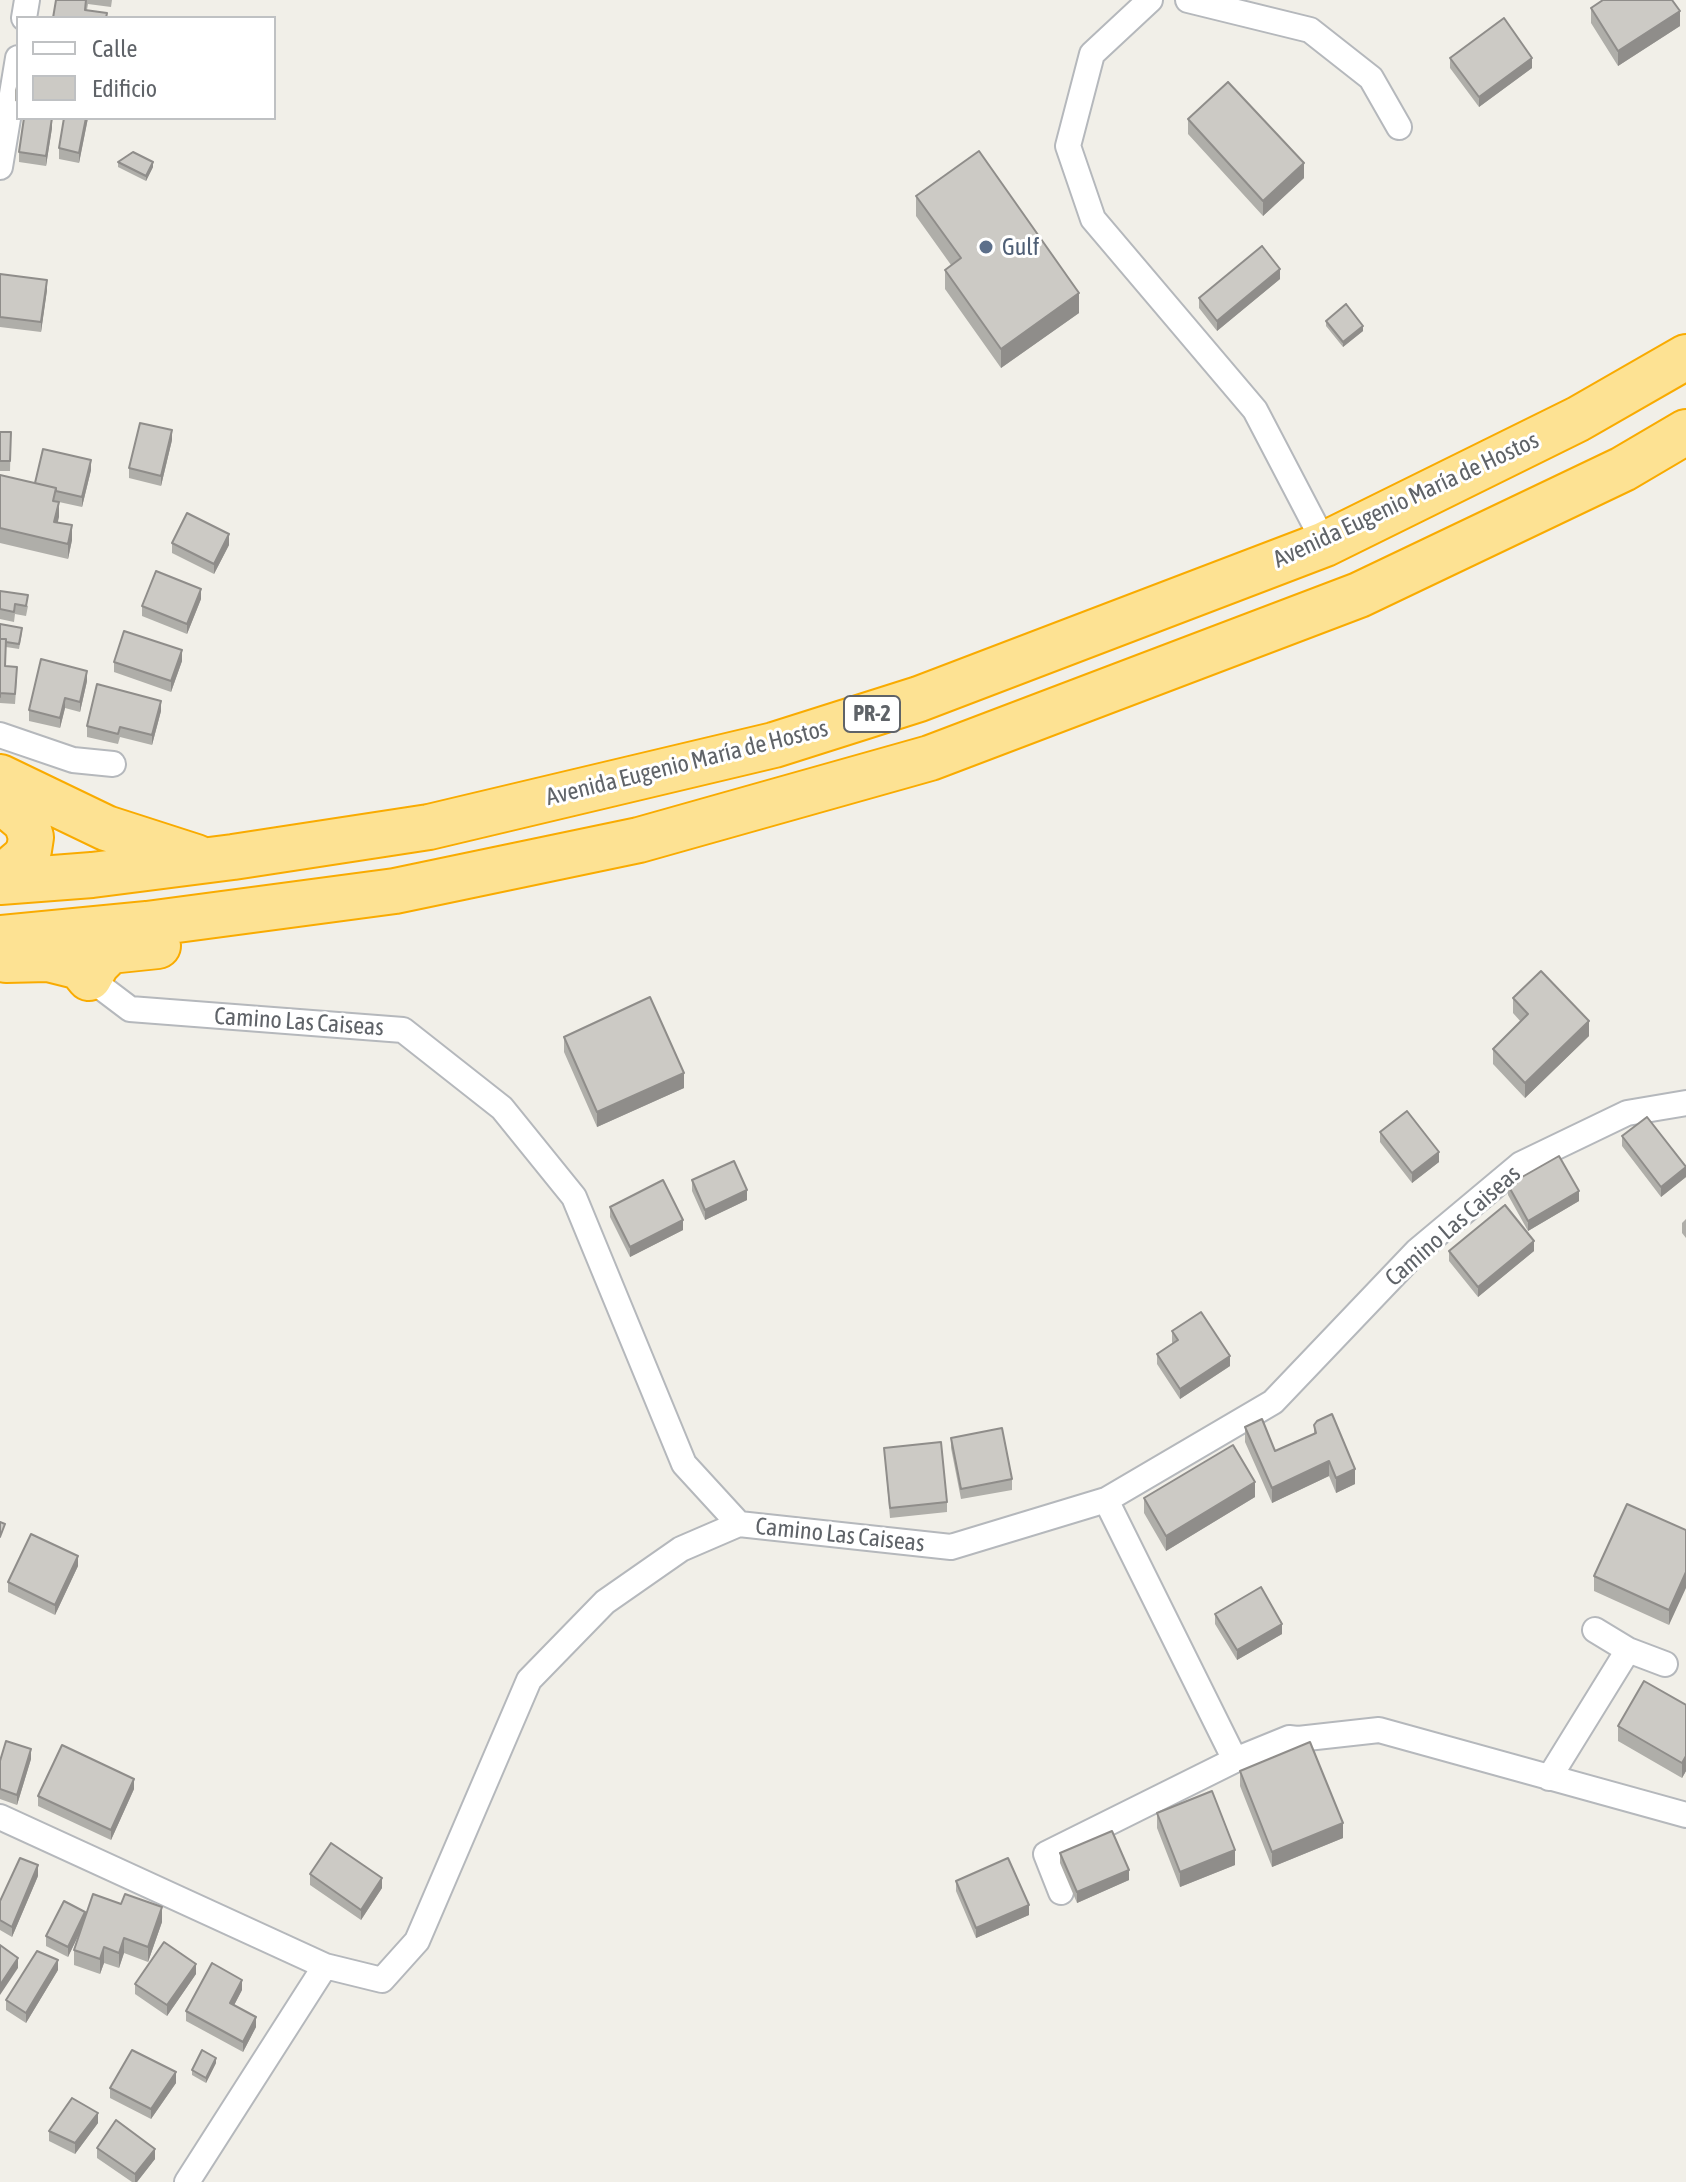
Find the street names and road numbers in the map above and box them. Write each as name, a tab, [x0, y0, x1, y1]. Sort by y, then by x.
street label: Avenida Eugenio María de Hostos	[1269, 426, 1543, 574]
road number: PR-2	[844, 696, 900, 732]
street label: Avenida Eugenio María de Hostos	[543, 714, 831, 812]
street label: Camino Las Caiseas	[213, 1002, 385, 1042]
street label: Camino Las Caiseas	[1380, 1159, 1526, 1293]
street label: Camino Las Caiseas	[754, 1512, 926, 1558]

